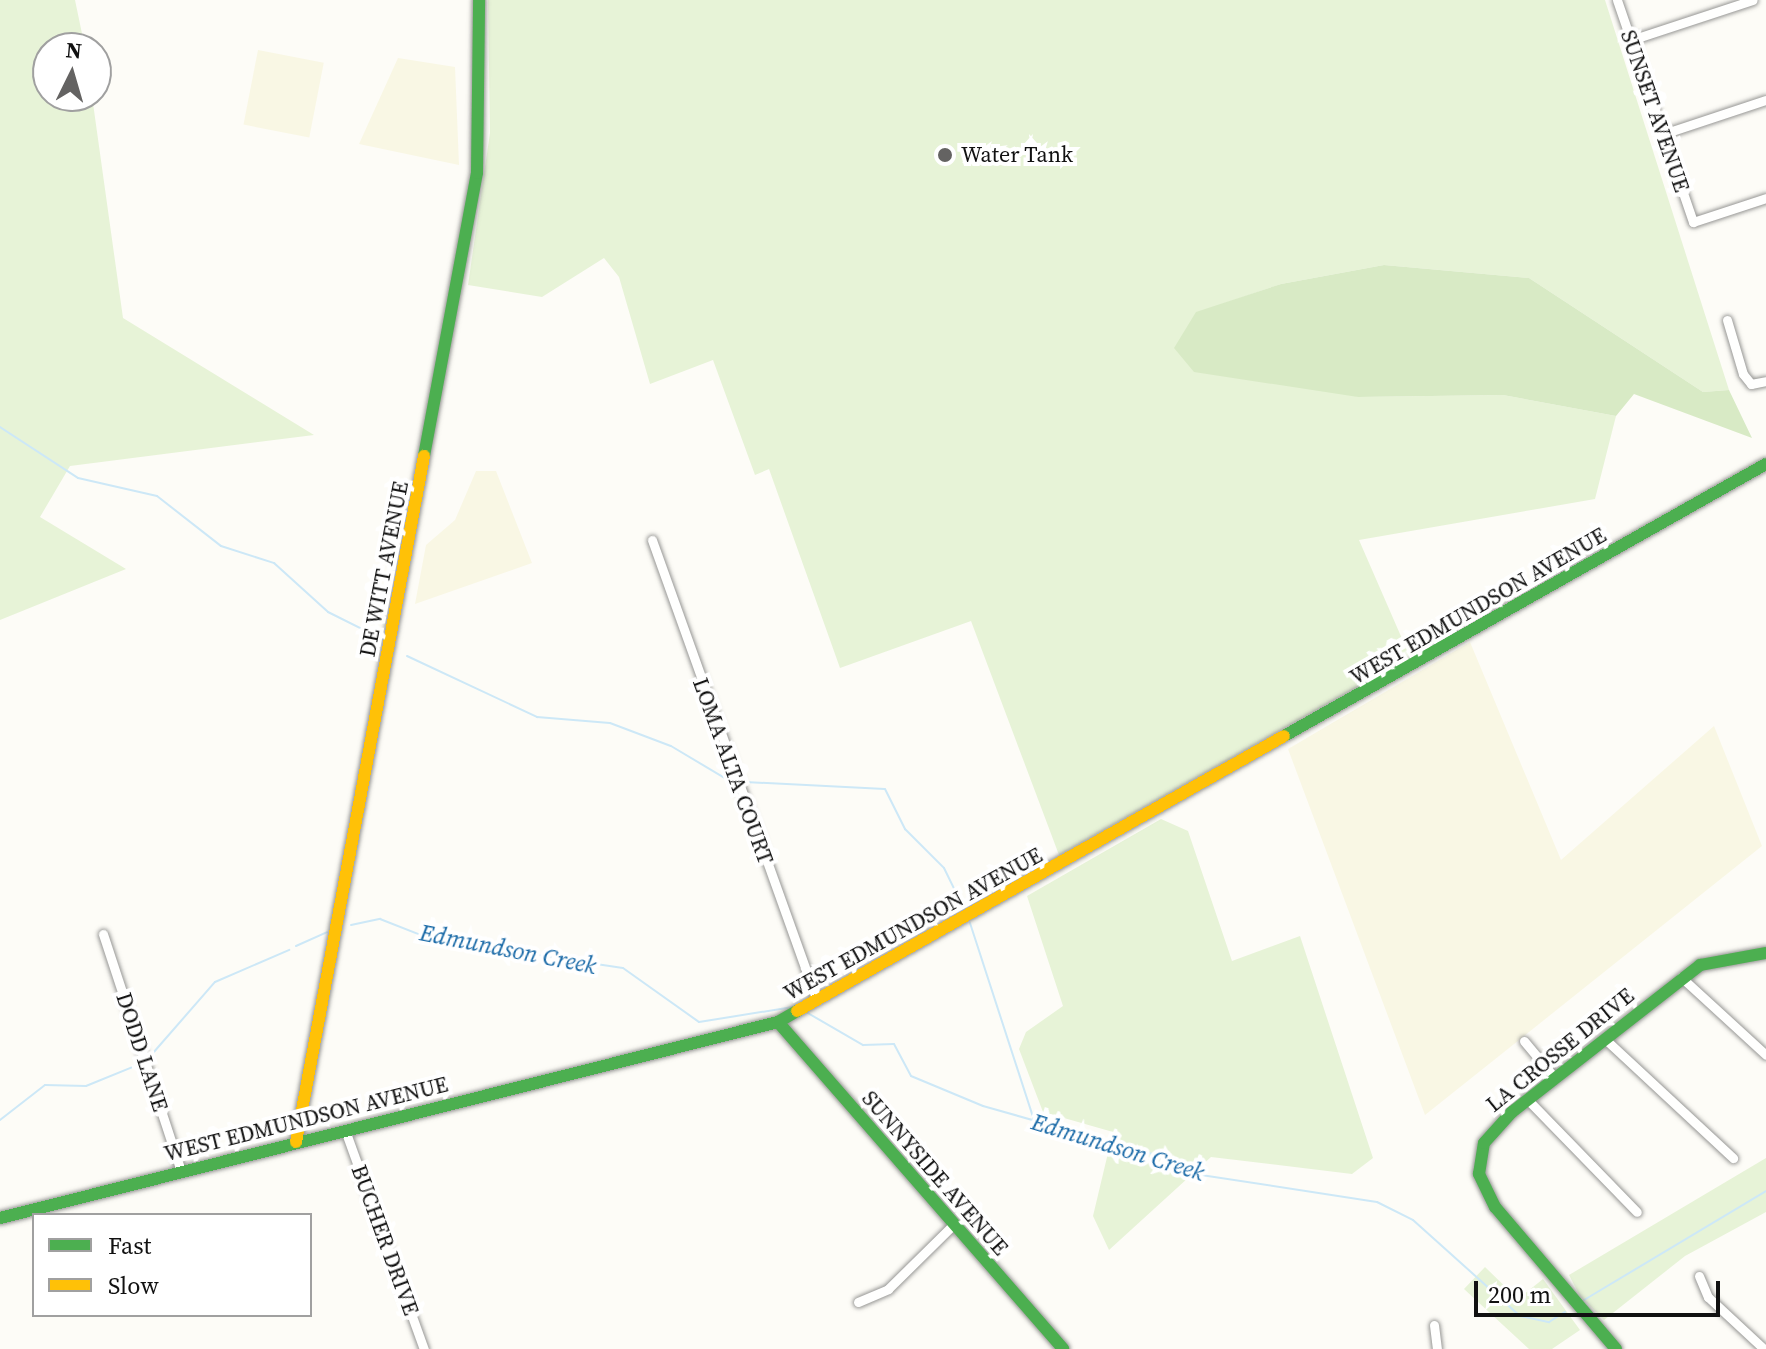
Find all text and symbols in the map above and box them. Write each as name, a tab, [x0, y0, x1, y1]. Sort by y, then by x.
street label: SUNSET AVENUE	[1615, 26, 1695, 196]
north arrow	[32, 32, 112, 112]
text: N	[65, 34, 83, 66]
place label: Water Tank	[961, 142, 1073, 168]
marker: Water Tank	[936, 146, 954, 164]
street label: DE WITT AVENUE	[354, 478, 414, 660]
street label: WEST EDMUNDSON AVENUE	[1345, 522, 1611, 690]
street label: LOMA ALTA COURT	[687, 674, 779, 868]
street label: WEST EDMUNDSON AVENUE	[779, 842, 1047, 1006]
water label: Edmundson Creek	[417, 918, 599, 980]
street label: LA CROSSE DRIVE	[1481, 982, 1639, 1118]
street label: DODD LANE	[110, 989, 174, 1115]
street label: WEST EDMUNDSON AVENUE	[161, 1071, 451, 1167]
street label: SUNNYSIDE AVENUE	[856, 1085, 1014, 1261]
water label: Edmundson Creek	[1028, 1107, 1208, 1187]
street label: BUCHER DRIVE	[346, 1161, 424, 1319]
legend	[32, 1213, 312, 1317]
text: Fast	[108, 1229, 151, 1262]
scale bar	[1478, 1265, 1724, 1315]
text: Slow	[108, 1269, 159, 1302]
text: 200 m	[1488, 1278, 1551, 1311]

